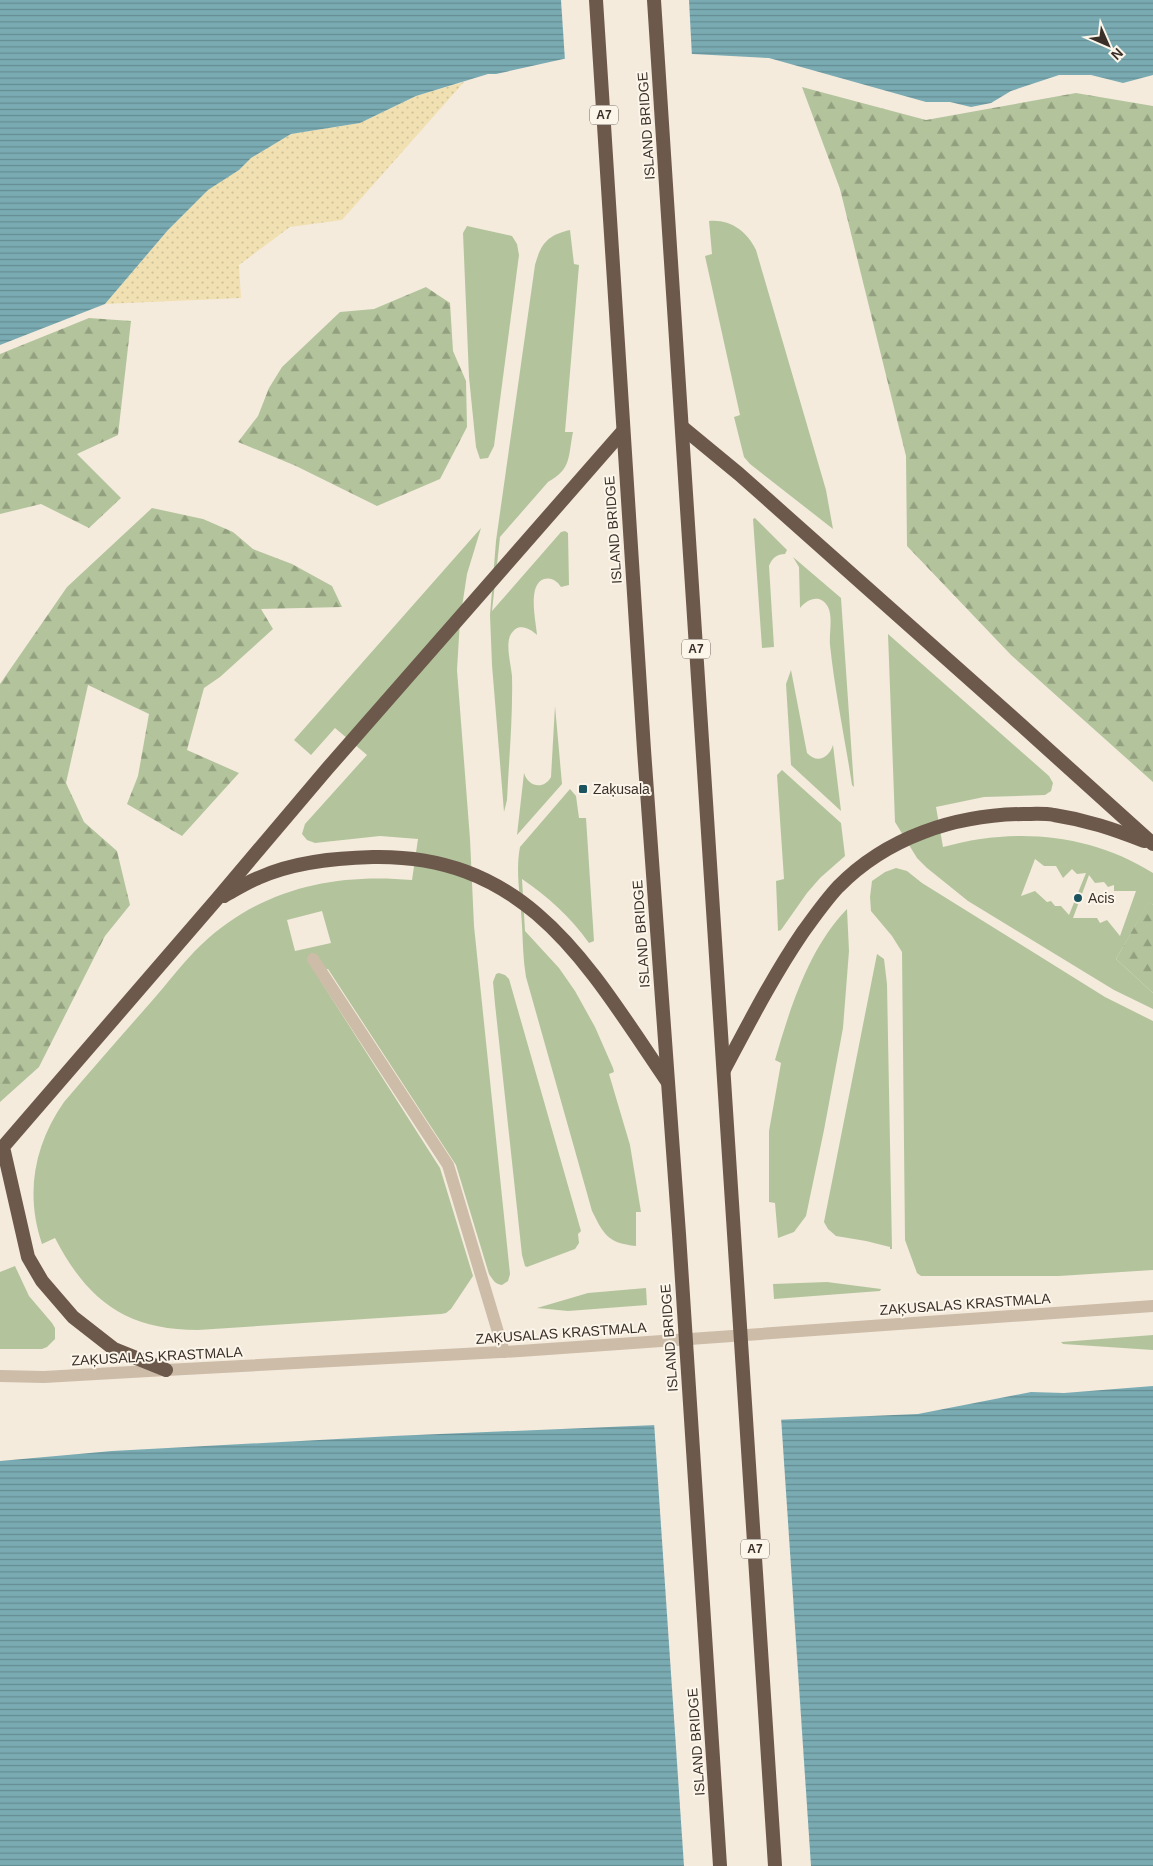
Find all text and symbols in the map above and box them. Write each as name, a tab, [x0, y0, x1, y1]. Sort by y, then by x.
north arrow	[1083, 20, 1133, 70]
text: N	[1108, 45, 1126, 63]
street label: ISLAND BRIDGE	[634, 72, 658, 180]
road number: A7	[590, 106, 618, 124]
street label: ISLAND BRIDGE	[601, 476, 625, 584]
road number: A7	[682, 640, 710, 659]
place label: Zaķusala	[593, 781, 650, 797]
marker: Zaķusala	[577, 783, 589, 795]
street label: ISLAND BRIDGE	[629, 880, 653, 988]
place label: Acis	[1088, 890, 1114, 906]
marker: Acis	[1072, 892, 1084, 904]
street label: ISLAND BRIDGE	[657, 1284, 681, 1392]
street label: ZAĶUSALAS KRASTMALA	[879, 1290, 1052, 1318]
street label: ZAĶUSALAS KRASTMALA	[475, 1319, 648, 1347]
street label: ZAĶUSALAS KRASTMALA	[71, 1343, 244, 1368]
road number: A7	[741, 1540, 769, 1558]
street label: ISLAND BRIDGE	[684, 1688, 708, 1796]

